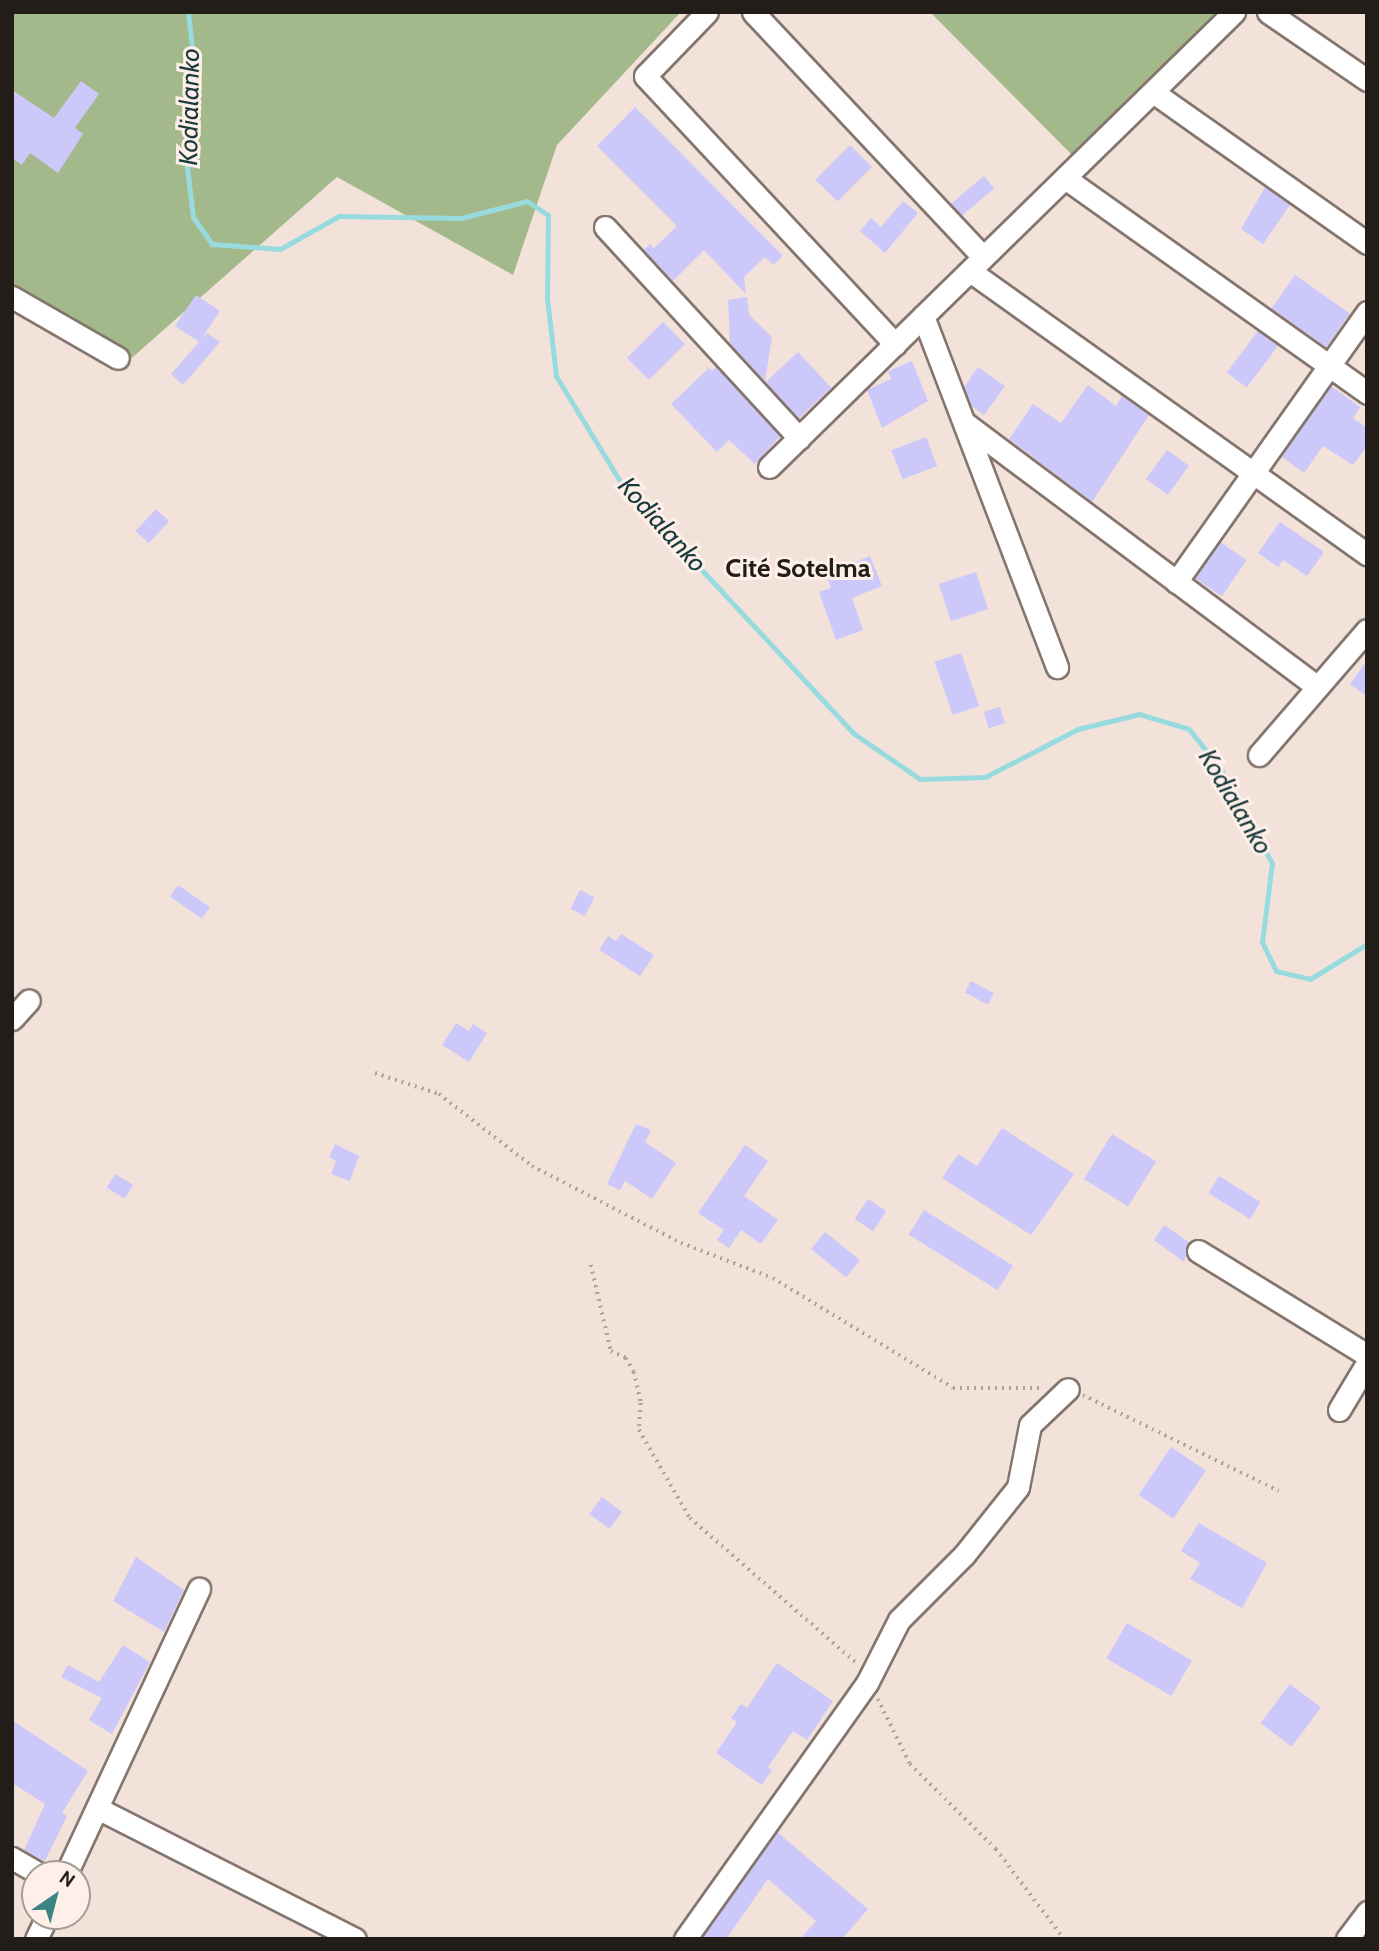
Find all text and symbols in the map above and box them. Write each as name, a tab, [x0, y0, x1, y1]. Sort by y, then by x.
water label: Kodialanko	[173, 48, 207, 166]
water label: Kodialanko	[611, 471, 713, 579]
district label: Cité Sotelma	[725, 553, 871, 585]
water label: Kodialanko	[1191, 744, 1279, 860]
north arrow	[21, 1860, 91, 1930]
text: N	[55, 1866, 79, 1892]

